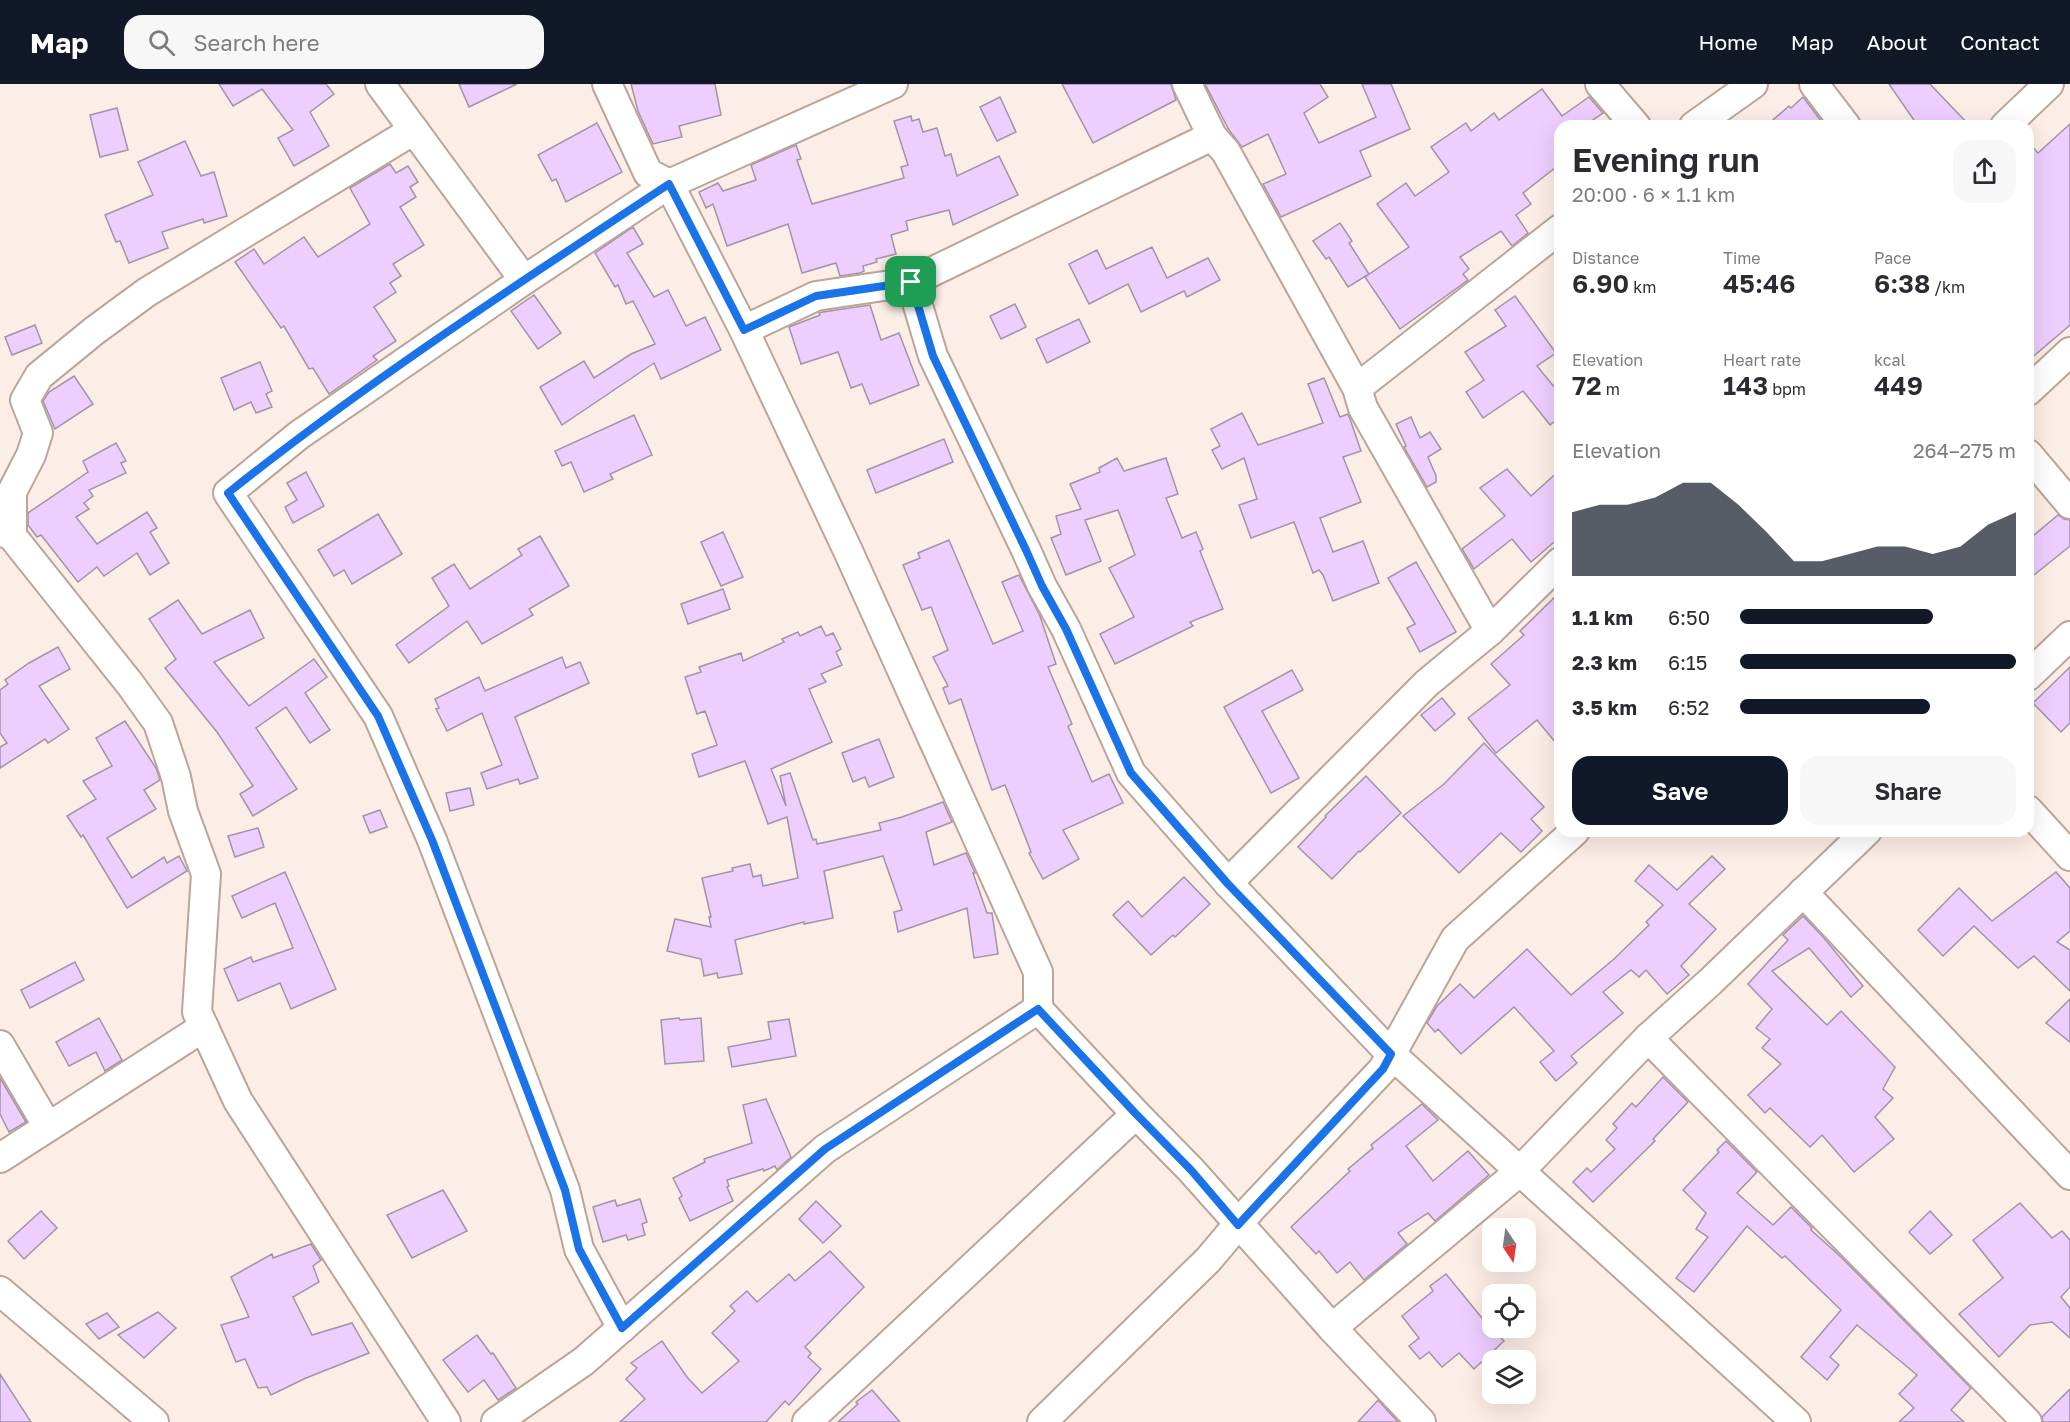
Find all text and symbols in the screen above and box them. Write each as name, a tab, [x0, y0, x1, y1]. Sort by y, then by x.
search box	[124, 15, 544, 69]
text: Map	[30, 26, 88, 59]
icon: search	[145, 26, 178, 59]
text: Search here	[193, 29, 319, 56]
text: Home	[1698, 29, 1758, 55]
text: Map	[1791, 29, 1834, 55]
text: About	[1867, 29, 1927, 55]
text: Contact	[1960, 29, 2040, 55]
text: Evening run	[1572, 140, 1760, 179]
button: share	[1953, 140, 2016, 203]
text: 20:00 · 6 × 1.1 km	[1572, 182, 1735, 206]
text: Distance	[1572, 248, 1639, 268]
text: Time	[1723, 248, 1761, 268]
text: Pace	[1874, 248, 1911, 268]
pin	[885, 256, 936, 307]
icon: arrive	[894, 265, 927, 298]
text: 6.90	[1572, 268, 1629, 299]
text: 45:46	[1723, 268, 1796, 299]
text: 6:38	[1874, 268, 1930, 299]
text: km	[1629, 277, 1656, 297]
text: /km	[1930, 277, 1965, 297]
text: Elevation	[1572, 350, 1643, 370]
text: Heart rate	[1723, 350, 1801, 370]
text: kcal	[1874, 350, 1906, 370]
text: 72	[1572, 370, 1602, 401]
text: 143	[1723, 370, 1768, 401]
text: 449	[1874, 370, 1923, 401]
text: m	[1602, 379, 1620, 399]
text: bpm	[1768, 379, 1806, 399]
text: Elevation	[1572, 438, 1661, 462]
text: 264–275 m	[1913, 438, 2016, 462]
text: 1.1 km	[1572, 605, 1633, 629]
text: 6:50	[1668, 605, 1710, 629]
text: 2.3 km	[1572, 650, 1637, 674]
text: 6:15	[1668, 650, 1707, 674]
text: 3.5 km	[1572, 695, 1637, 719]
text: 6:52	[1668, 695, 1709, 719]
button: Save	[1572, 756, 1788, 825]
button: Share	[1800, 756, 2016, 825]
north arrow	[1482, 1218, 1536, 1272]
map controls	[1482, 1218, 1536, 1404]
button: locate	[1482, 1284, 1536, 1338]
button: layers	[1482, 1350, 1536, 1404]

